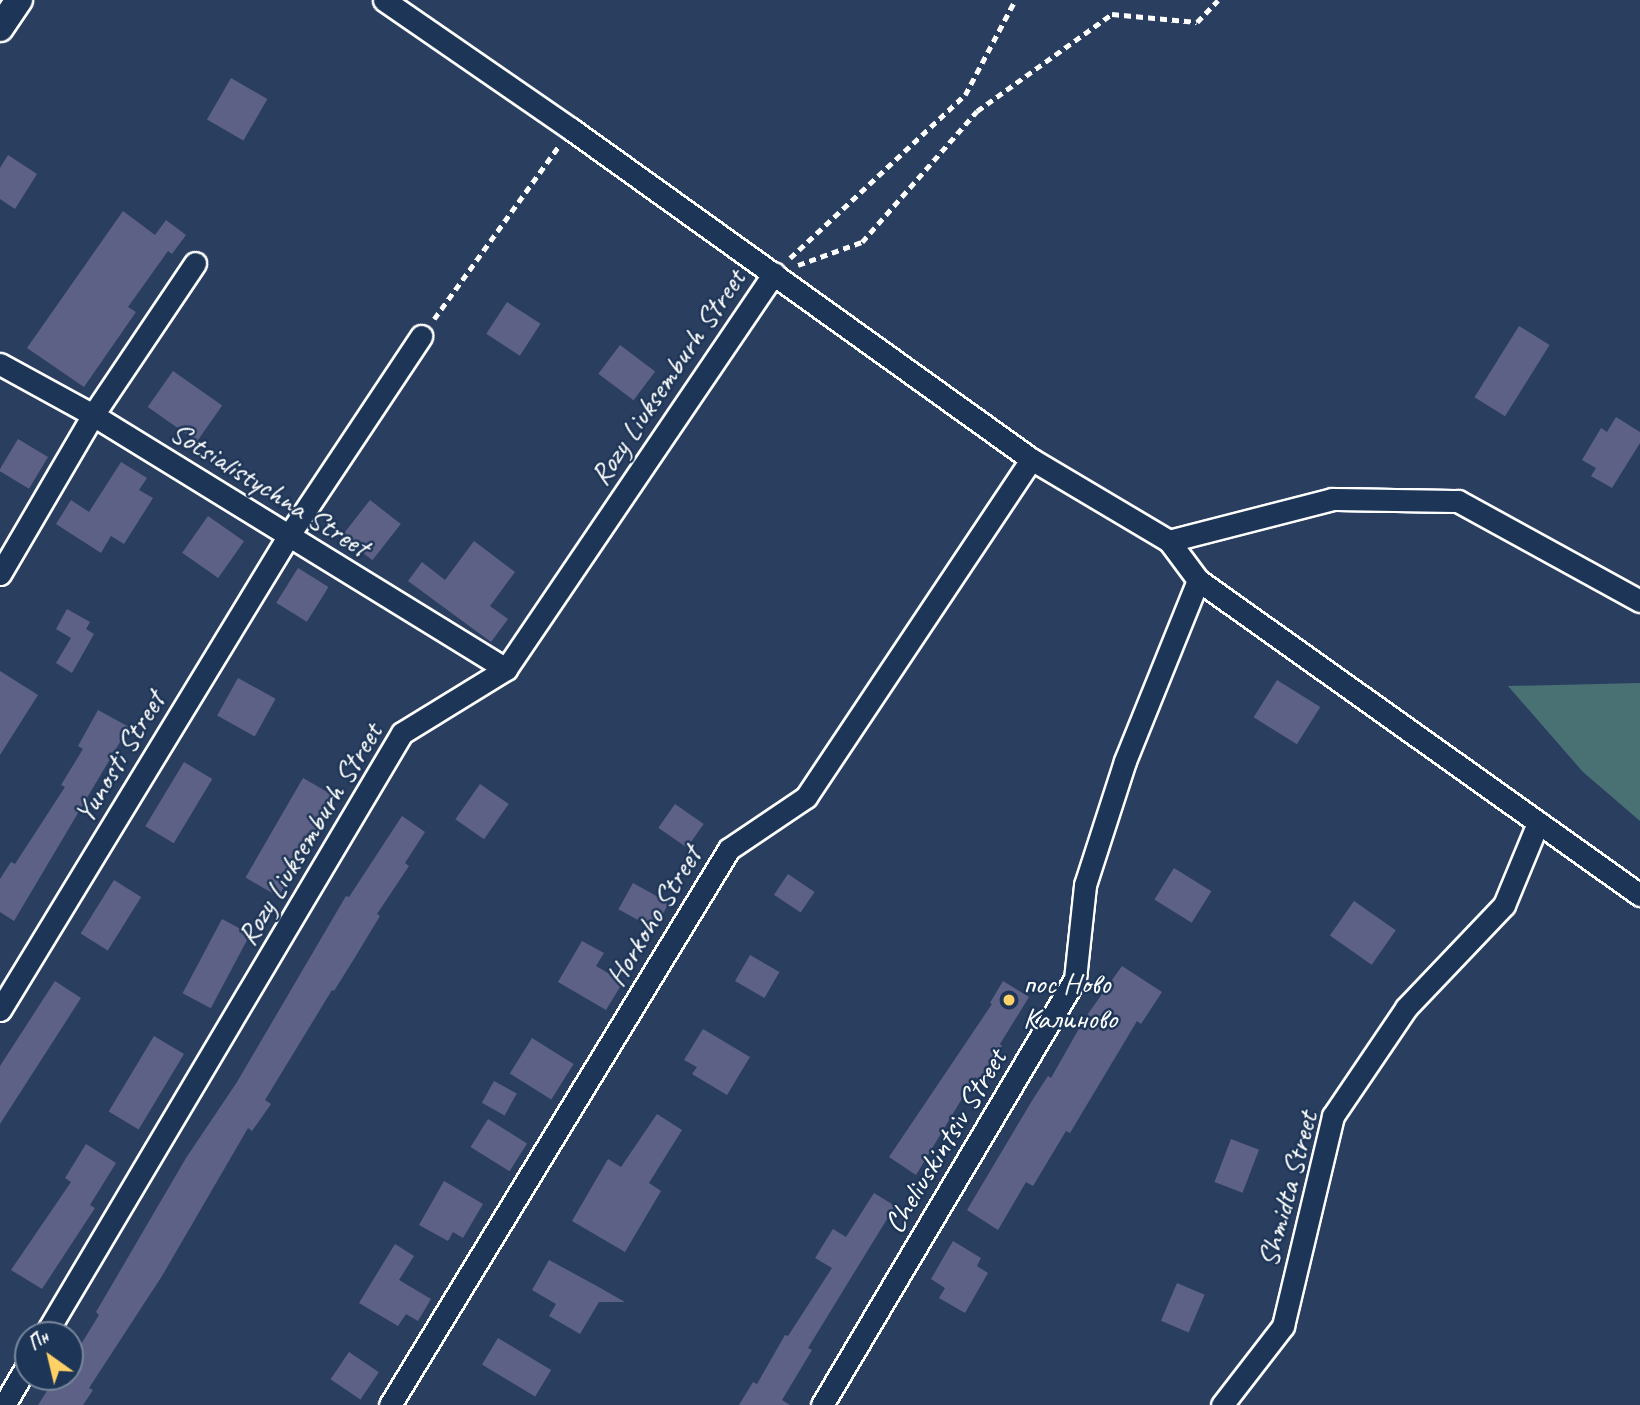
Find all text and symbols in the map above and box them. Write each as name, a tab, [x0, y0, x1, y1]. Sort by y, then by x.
street label: Rozy Liuksemburh Street	[582, 263, 752, 491]
street label: Sotsialistychna Street	[164, 413, 376, 565]
street label: Yunosti Street	[66, 685, 172, 829]
street label: Rozy Liuksemburh Street	[229, 717, 389, 951]
street label: Horkoho Street	[597, 840, 709, 992]
place label: пос Ново Калиново	[1023, 965, 1117, 1036]
marker: пос Ново Калиново	[1001, 992, 1017, 1008]
street label: Cheliuskintsiv Street	[876, 1042, 1014, 1240]
street label: Shmidta Street	[1249, 1107, 1325, 1271]
north arrow	[14, 1321, 84, 1391]
text: Пн	[23, 1325, 53, 1356]

